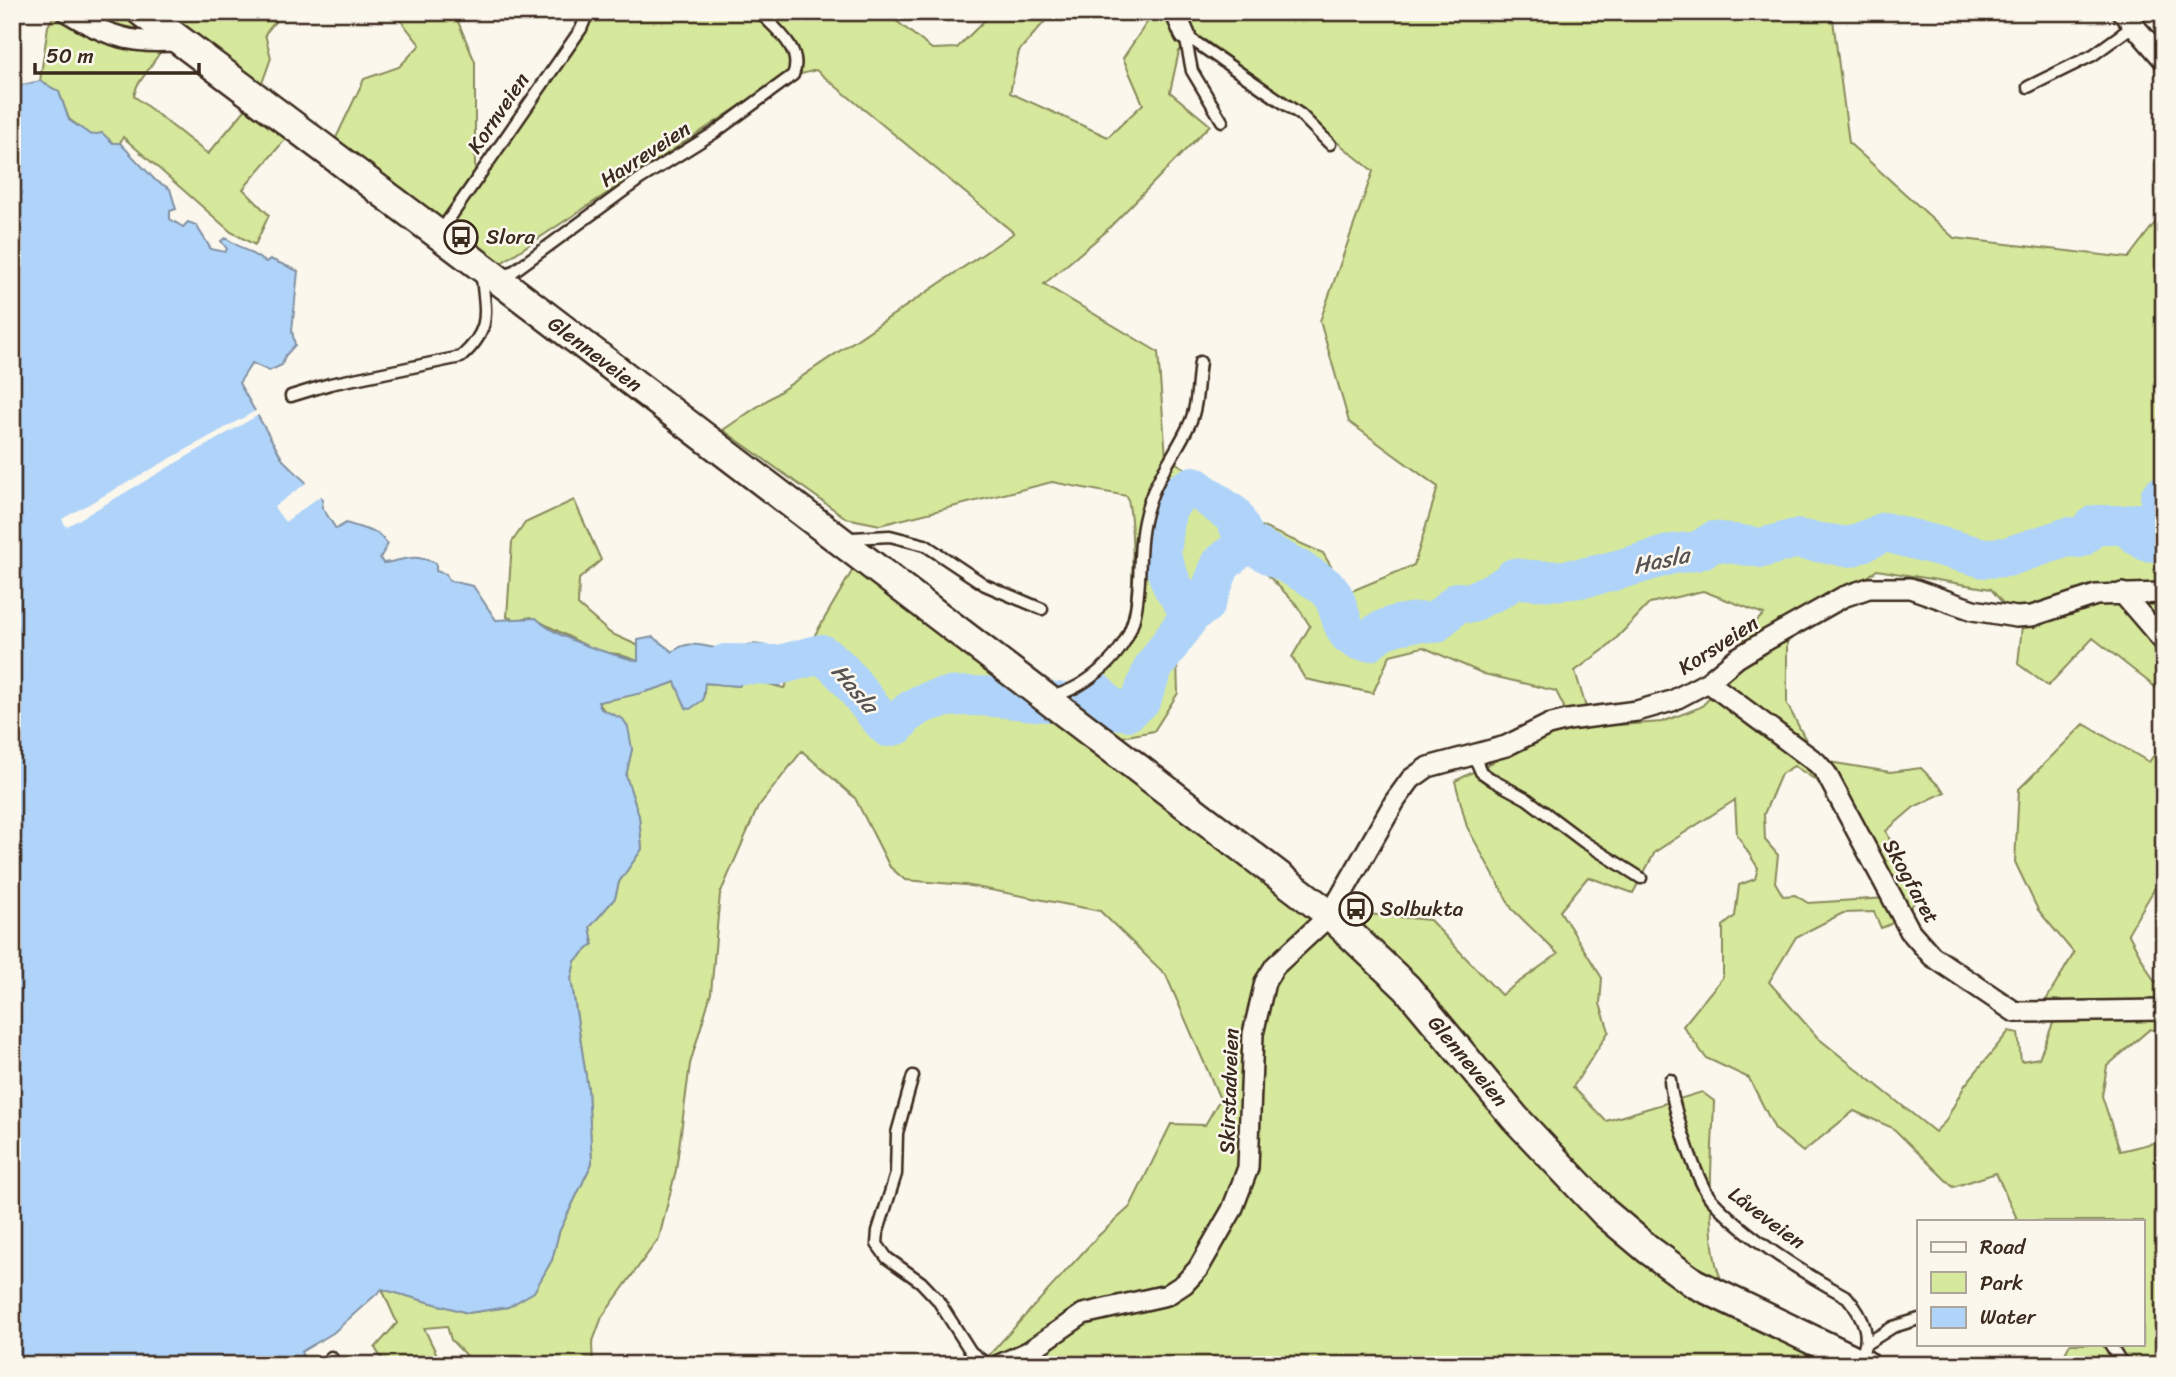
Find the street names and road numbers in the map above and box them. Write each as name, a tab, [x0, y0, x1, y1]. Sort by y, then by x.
street label: Kornveien	[457, 64, 539, 162]
street label: Havreveien	[592, 110, 698, 198]
street label: Glenneveien	[539, 305, 651, 403]
street label: Korsveien	[1670, 605, 1766, 685]
street label: Skogfaret	[1872, 831, 1950, 931]
street label: Glenneveien	[1418, 1006, 1518, 1116]
street label: Skirstadveien	[1208, 1027, 1250, 1155]
street label: Låveveien	[1720, 1176, 1814, 1260]

